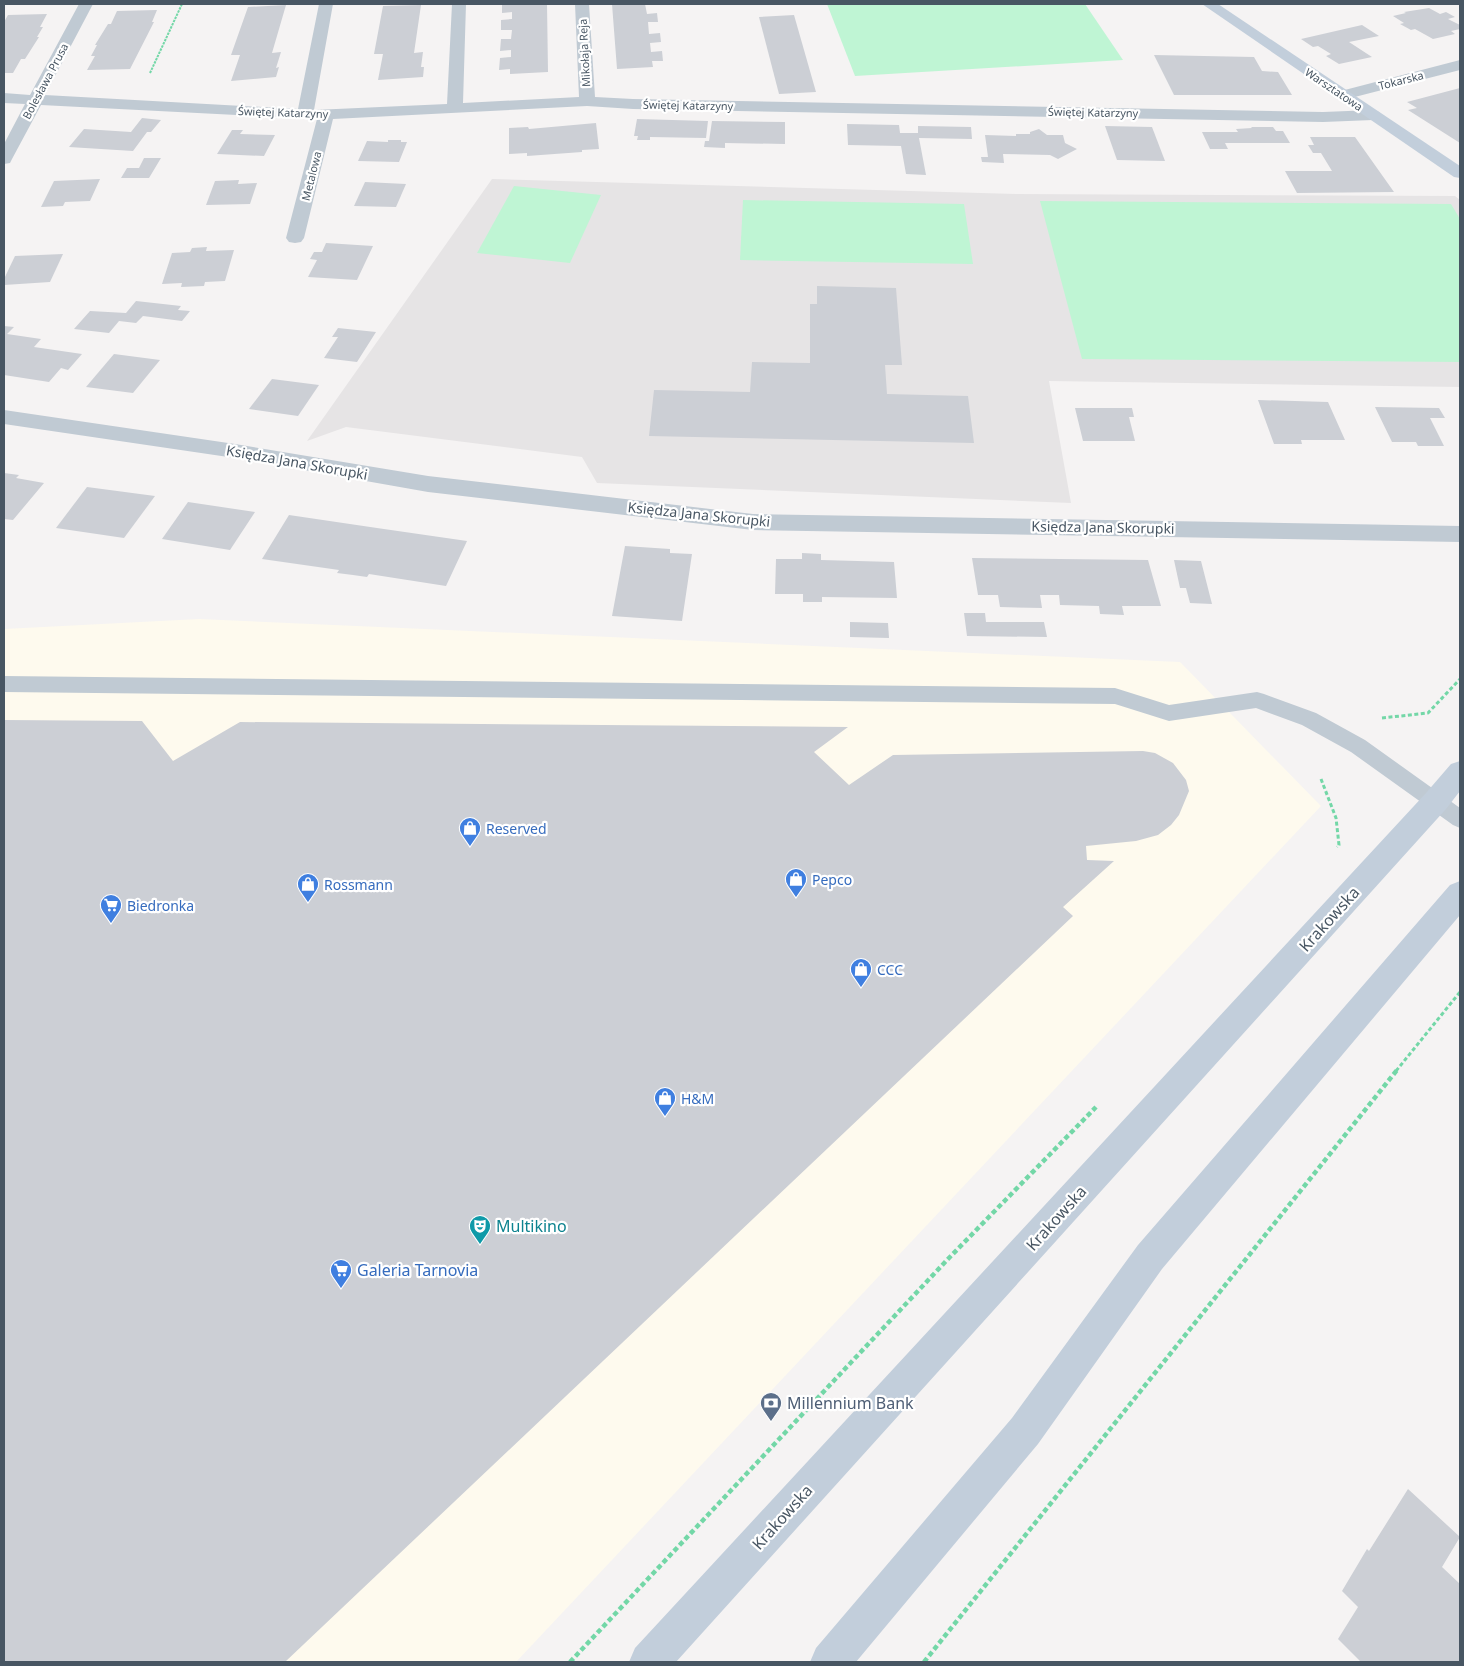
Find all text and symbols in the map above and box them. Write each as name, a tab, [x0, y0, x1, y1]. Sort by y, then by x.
street label: Mikołaja Reja	[575, 19, 593, 87]
street label: Bolesława Prusa	[19, 40, 71, 122]
street label: Warsztatowa	[1302, 64, 1366, 114]
street label: Tokarska	[1377, 67, 1425, 93]
street label: Świętej Katarzyny	[643, 97, 734, 113]
street label: Świętej Katarzyny	[238, 103, 329, 121]
street label: Świętej Katarzyny	[1048, 104, 1139, 120]
street label: Metalowa	[298, 150, 324, 202]
street label: Księdza Jana Skorupki	[225, 440, 369, 484]
street label: Księdza Jana Skorupki	[627, 497, 771, 531]
street label: Księdza Jana Skorupki	[1031, 516, 1175, 538]
shop icon: Reserved	[458, 816, 482, 847]
place label: Reserved	[486, 819, 547, 838]
shop icon: Pepco	[784, 867, 808, 898]
place label: Pepco	[812, 870, 852, 889]
shop icon: Rossmann	[296, 872, 320, 903]
place label: Rossmann	[324, 875, 393, 894]
street label: Krakowska	[1294, 882, 1364, 956]
supermarket icon: Biedronka	[99, 893, 123, 924]
place label: Biedronka	[127, 896, 194, 915]
shop icon: CCC	[849, 957, 873, 988]
place label: CCC	[877, 960, 903, 979]
shop icon: H&M	[653, 1086, 677, 1117]
place label: H&M	[681, 1089, 714, 1108]
street label: Krakowska	[1021, 1181, 1091, 1255]
theatre icon: Multikino	[468, 1214, 492, 1245]
place label: Multikino	[496, 1215, 567, 1237]
supermarket icon: Galeria Tarnovia	[329, 1258, 353, 1289]
place label: Galeria Tarnovia	[357, 1259, 478, 1281]
bank icon: Millennium Bank	[759, 1391, 783, 1422]
place label: Millennium Bank	[787, 1392, 914, 1414]
street label: Krakowska	[747, 1480, 817, 1554]

